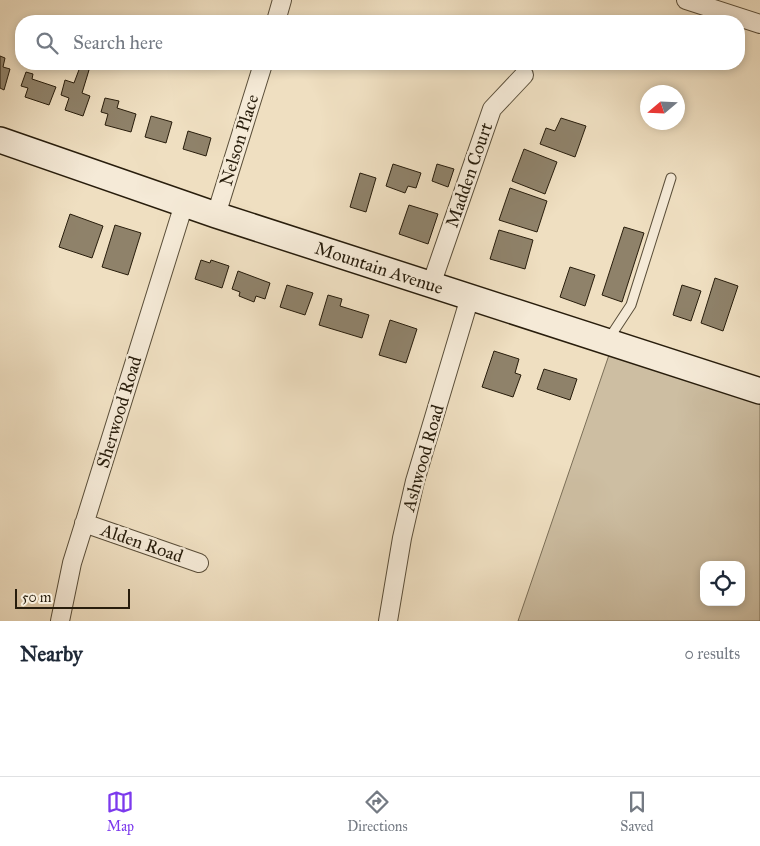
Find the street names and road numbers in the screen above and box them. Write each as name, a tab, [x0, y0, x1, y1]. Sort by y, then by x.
street label: Nelson Place	[215, 92, 263, 188]
street label: Madden Court	[441, 119, 497, 230]
street label: Mountain Avenue	[312, 237, 446, 299]
street label: Sherwood Road	[92, 353, 146, 471]
street label: Ashwood Road	[397, 402, 449, 515]
street label: Alden Road	[97, 518, 186, 567]

